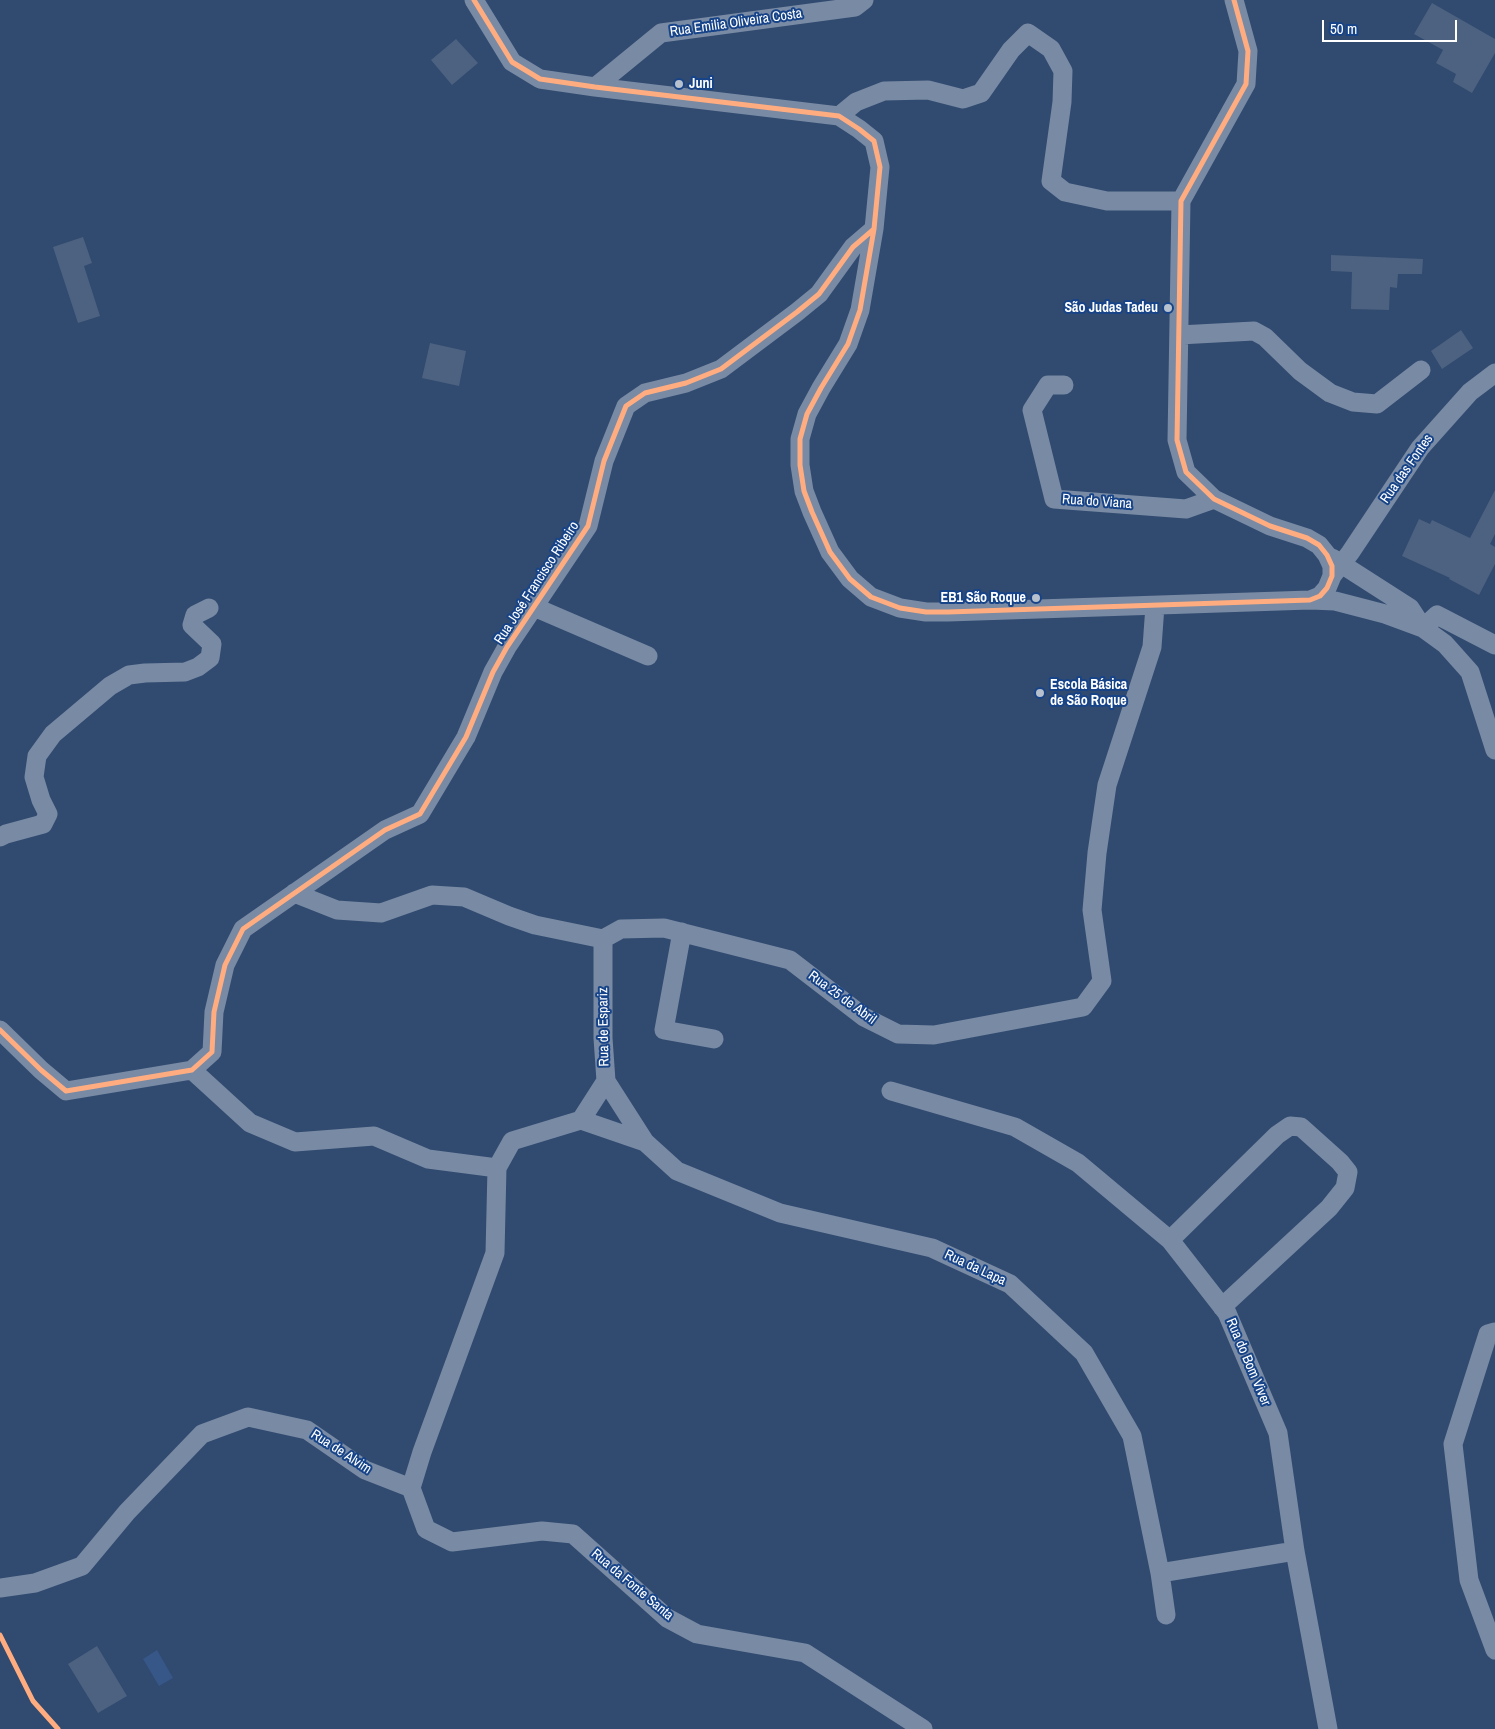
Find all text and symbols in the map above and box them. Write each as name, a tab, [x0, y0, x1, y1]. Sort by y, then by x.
street label: Rua Emilia Oliveira Costa	[669, 5, 803, 41]
scale bar	[1325, 10, 1460, 42]
text: 50 m	[1330, 18, 1357, 39]
place label: Juni	[689, 76, 713, 92]
marker: Juni	[673, 78, 685, 90]
place label: São Judas Tadeu	[1064, 300, 1158, 316]
marker: São Judas Tadeu	[1162, 302, 1174, 314]
street label: Rua das Fontes	[1377, 431, 1437, 507]
street label: Rua do Viana	[1061, 491, 1133, 513]
street label: Rua José Francisco Ribeiro	[491, 518, 583, 648]
place label: EB1 São Roque	[941, 590, 1026, 606]
marker: EB1 São Roque	[1030, 592, 1042, 604]
place label: Escola Básica de São Roque	[1050, 677, 1127, 710]
marker: Escola Básica de São Roque	[1034, 687, 1046, 699]
street label: Rua 25 de Abril	[805, 968, 879, 1028]
street label: Rua de Espariz	[595, 987, 613, 1067]
street label: Rua da Lapa	[942, 1246, 1008, 1290]
street label: Rua do Bom Viver	[1222, 1316, 1274, 1408]
street label: Rua de Alvim	[308, 1426, 374, 1478]
street label: Rua da Fonte Santa	[587, 1546, 677, 1624]

